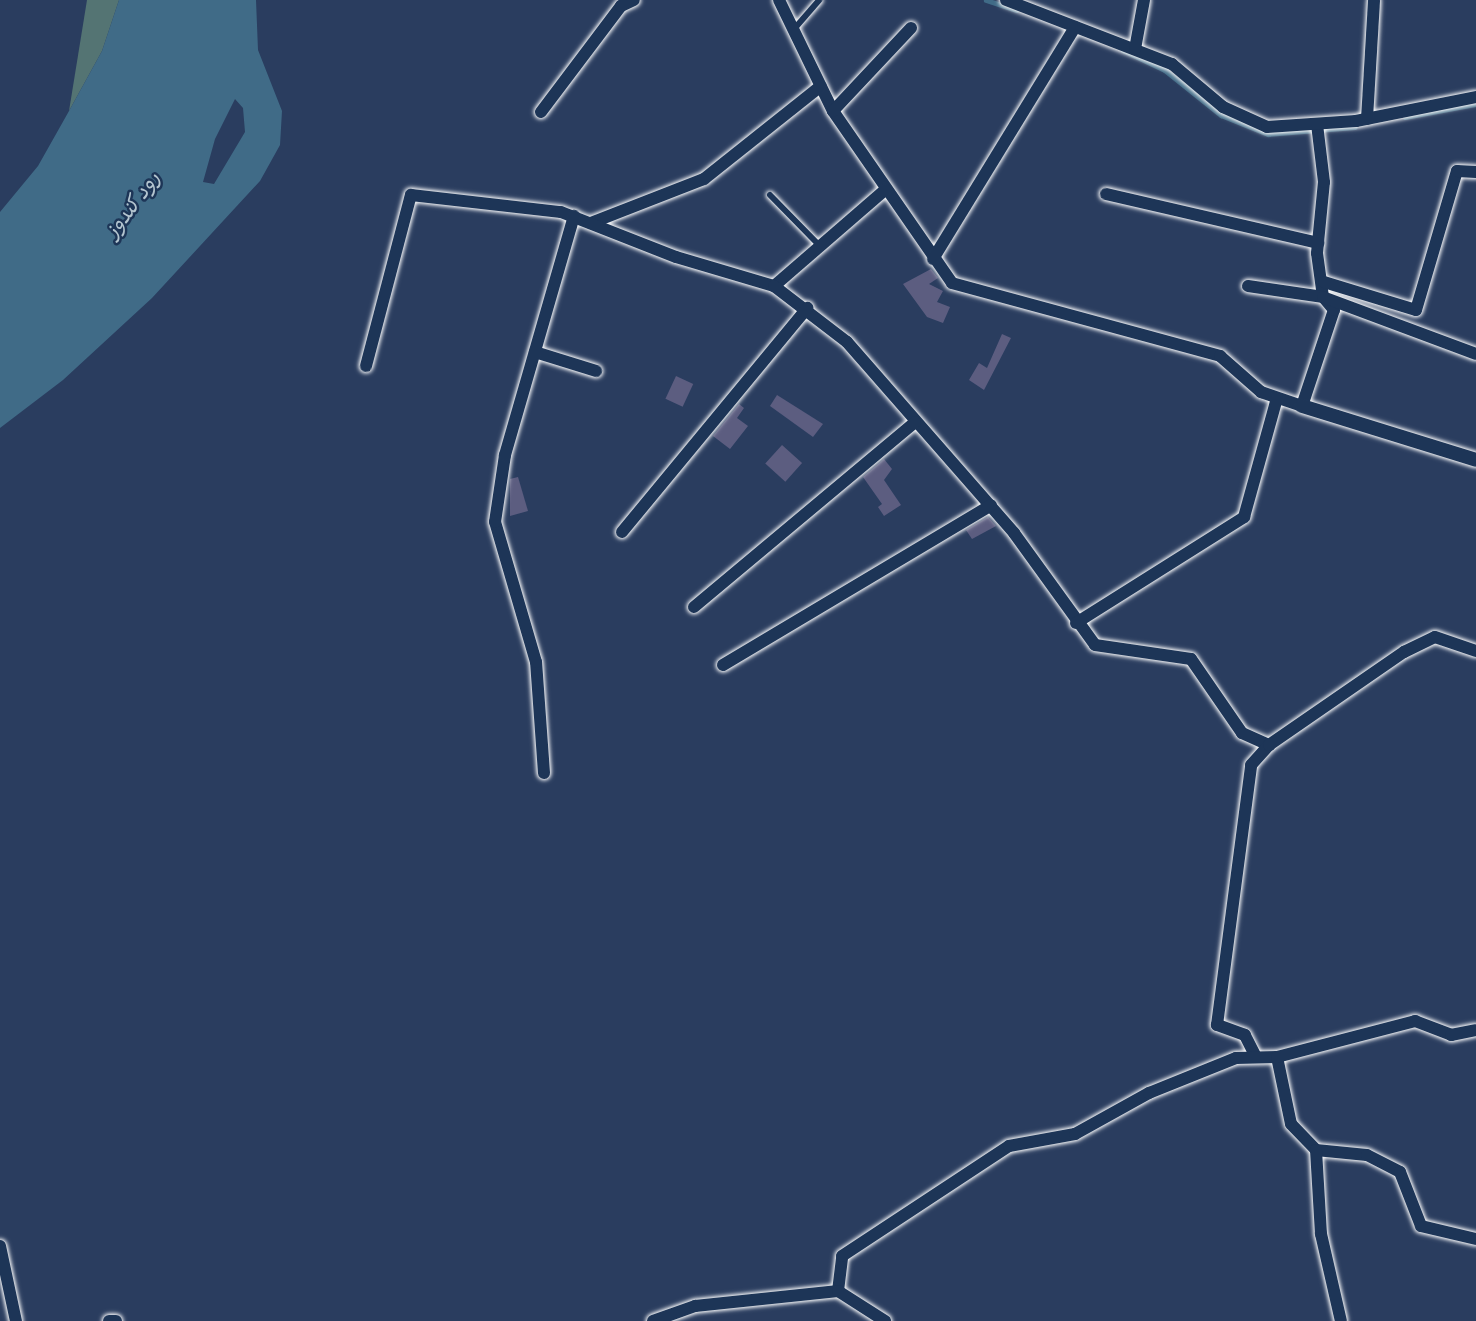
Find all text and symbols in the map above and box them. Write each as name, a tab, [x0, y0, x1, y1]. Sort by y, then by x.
water label: رود کندوز	[100, 167, 166, 243]

